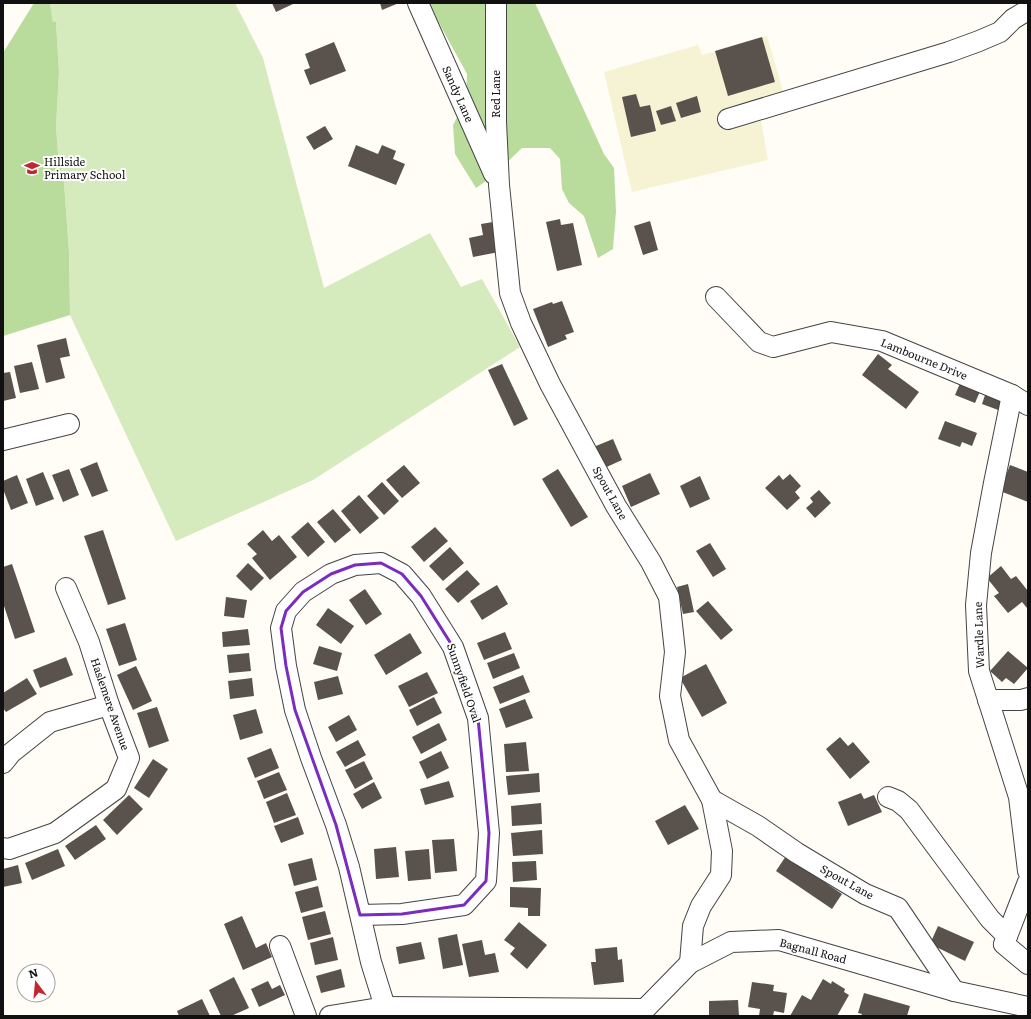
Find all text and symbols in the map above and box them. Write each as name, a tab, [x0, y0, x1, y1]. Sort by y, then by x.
street label: Sandy Lane	[439, 63, 479, 125]
street label: Red Lane	[487, 70, 503, 118]
place label: Hillside Primary School	[44, 153, 126, 182]
school or university icon: Hillside Primary School	[23, 159, 41, 177]
street label: Lambourne Drive	[879, 333, 970, 383]
street label: Spout Lane	[590, 463, 632, 522]
street label: Wardle Lane	[969, 601, 987, 669]
street label: Sunnyfield Oval	[444, 641, 486, 725]
street label: Haslemere Avenue	[88, 655, 134, 752]
street label: Spout Lane	[818, 860, 877, 903]
street label: Bagnall Road	[778, 933, 849, 967]
north arrow	[16, 963, 56, 1003]
text: N	[26, 963, 40, 981]

